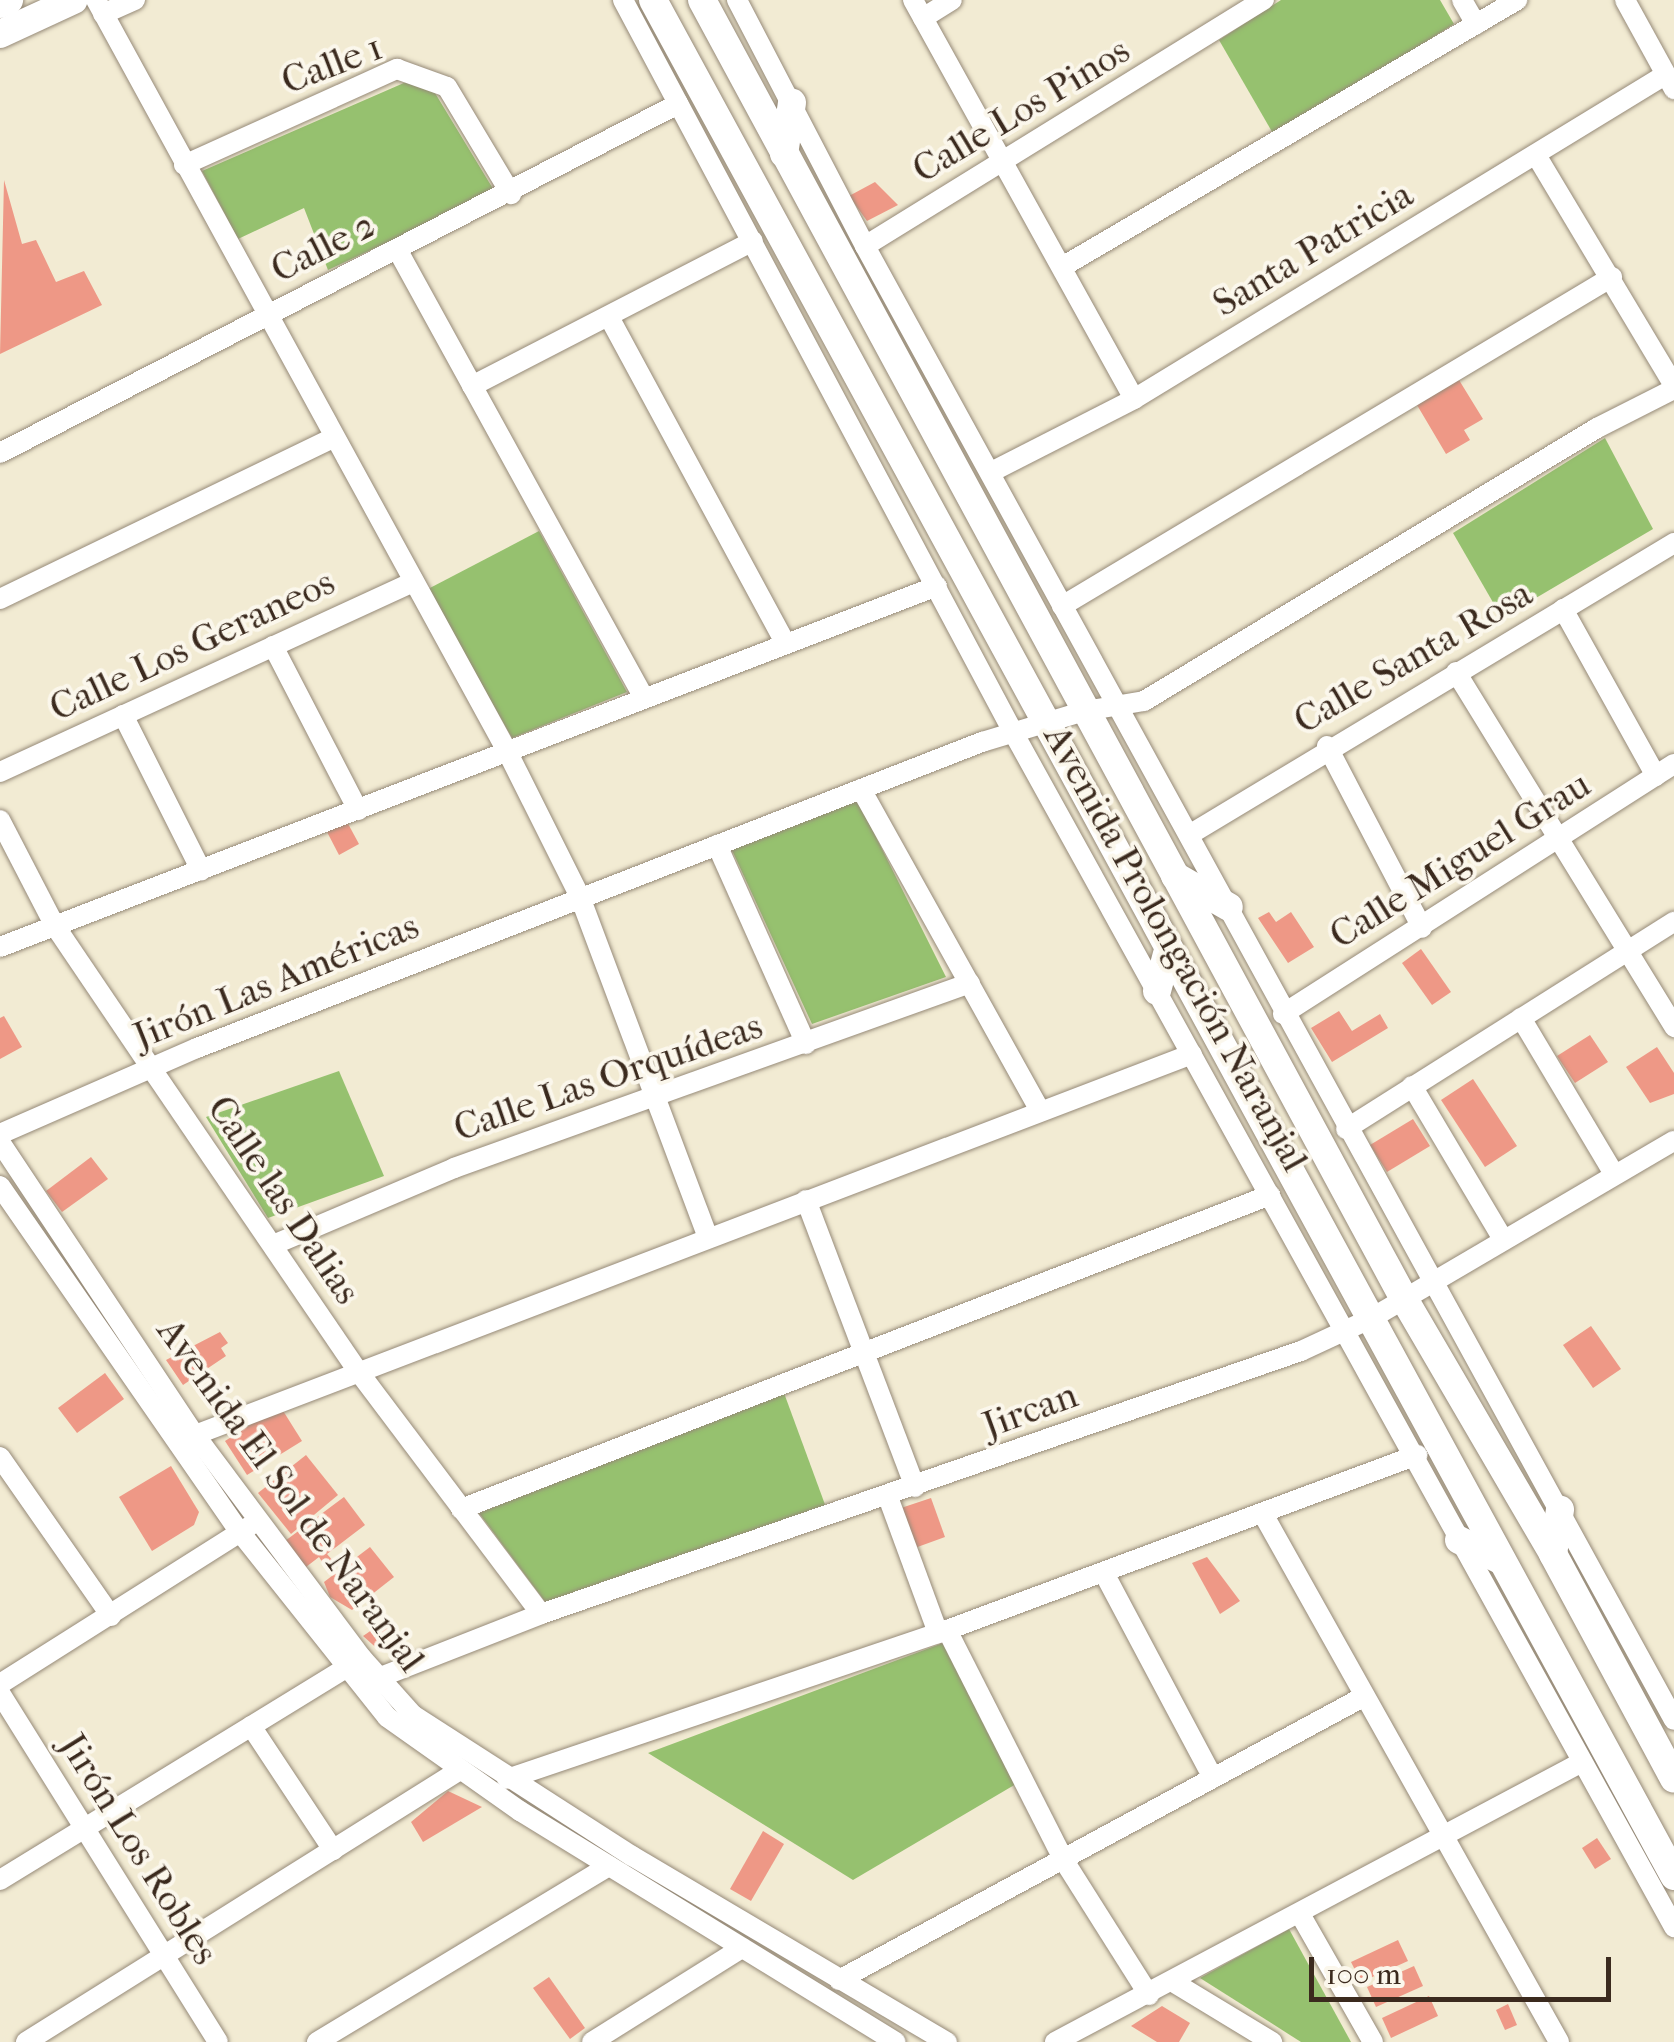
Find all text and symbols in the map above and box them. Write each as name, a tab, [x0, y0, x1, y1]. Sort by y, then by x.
street label: Calle 1	[275, 24, 389, 104]
street label: Calle Los Pinos	[904, 27, 1138, 193]
street label: Santa Patricia	[1205, 172, 1421, 326]
street label: Calle 2	[263, 202, 383, 292]
street label: Calle Los Geraneos	[42, 559, 342, 731]
street label: Calle Santa Rosa	[1286, 570, 1540, 744]
street label: Avenida Prolongación Naranjal	[1034, 717, 1318, 1179]
street label: Calle Miguel Grau	[1321, 762, 1599, 958]
street label: Jirón Las Américas	[127, 903, 425, 1059]
street label: Calle Las Orquídeas	[448, 1003, 768, 1151]
street label: Calle las Dalias	[198, 1087, 370, 1313]
street label: Avenida El Sol de Naranjal	[147, 1309, 435, 1681]
street label: Jircan	[976, 1372, 1084, 1448]
street label: Jirón Los Robles	[50, 1725, 228, 1973]
scale bar	[1314, 1937, 1616, 1999]
text: 100 m	[1326, 1957, 1401, 1992]

